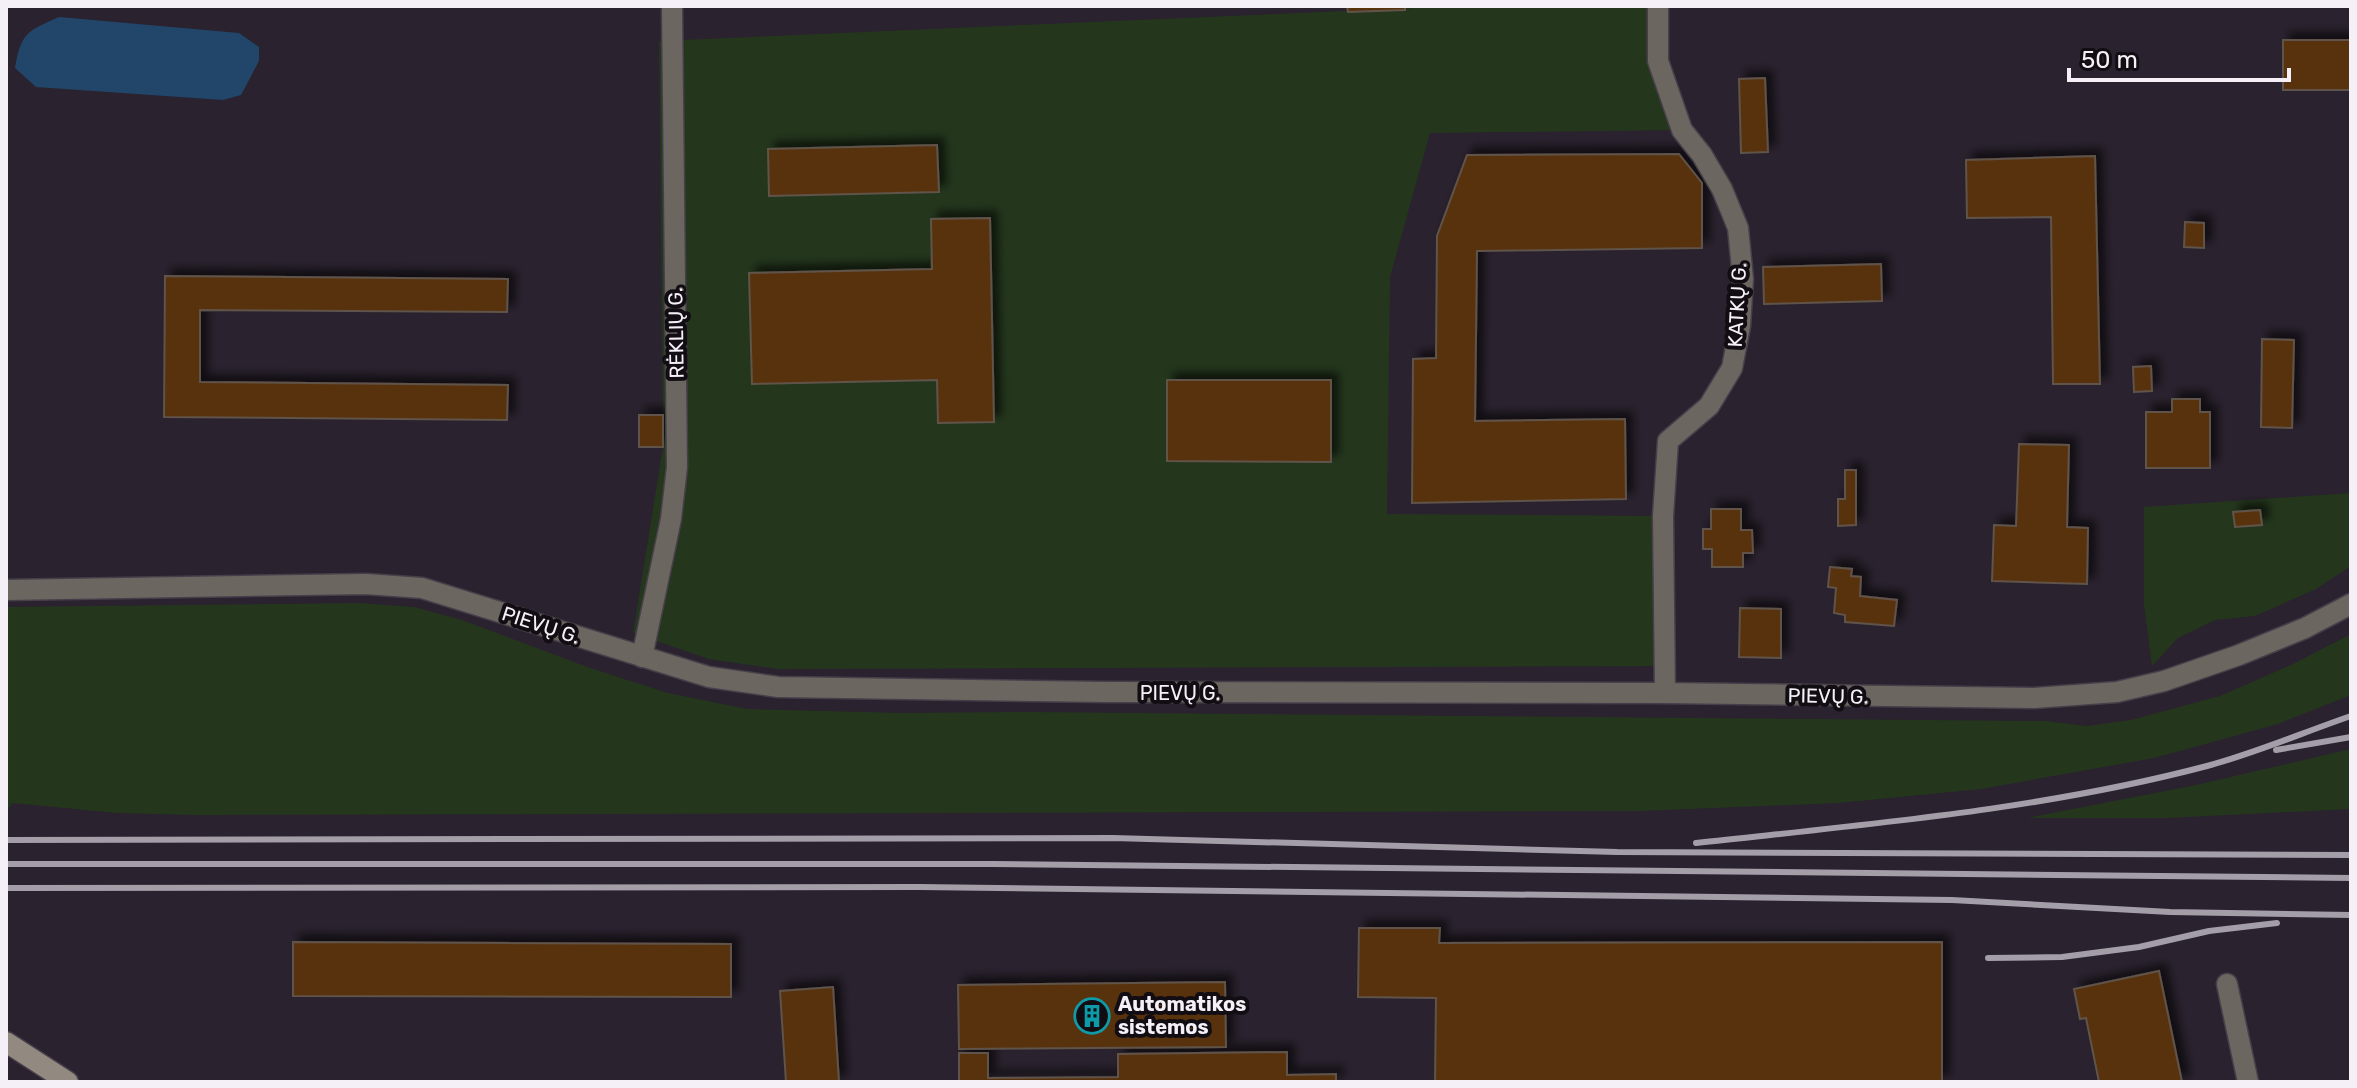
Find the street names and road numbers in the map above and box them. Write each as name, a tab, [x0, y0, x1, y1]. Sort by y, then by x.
street label: KATKŲ G.	[1723, 262, 1751, 348]
street label: RĖKLIŲ G.	[663, 287, 689, 379]
street label: PIEVŲ G.	[499, 601, 583, 649]
street label: PIEVŲ G.	[1140, 681, 1220, 705]
street label: PIEVŲ G.	[1787, 683, 1869, 709]

